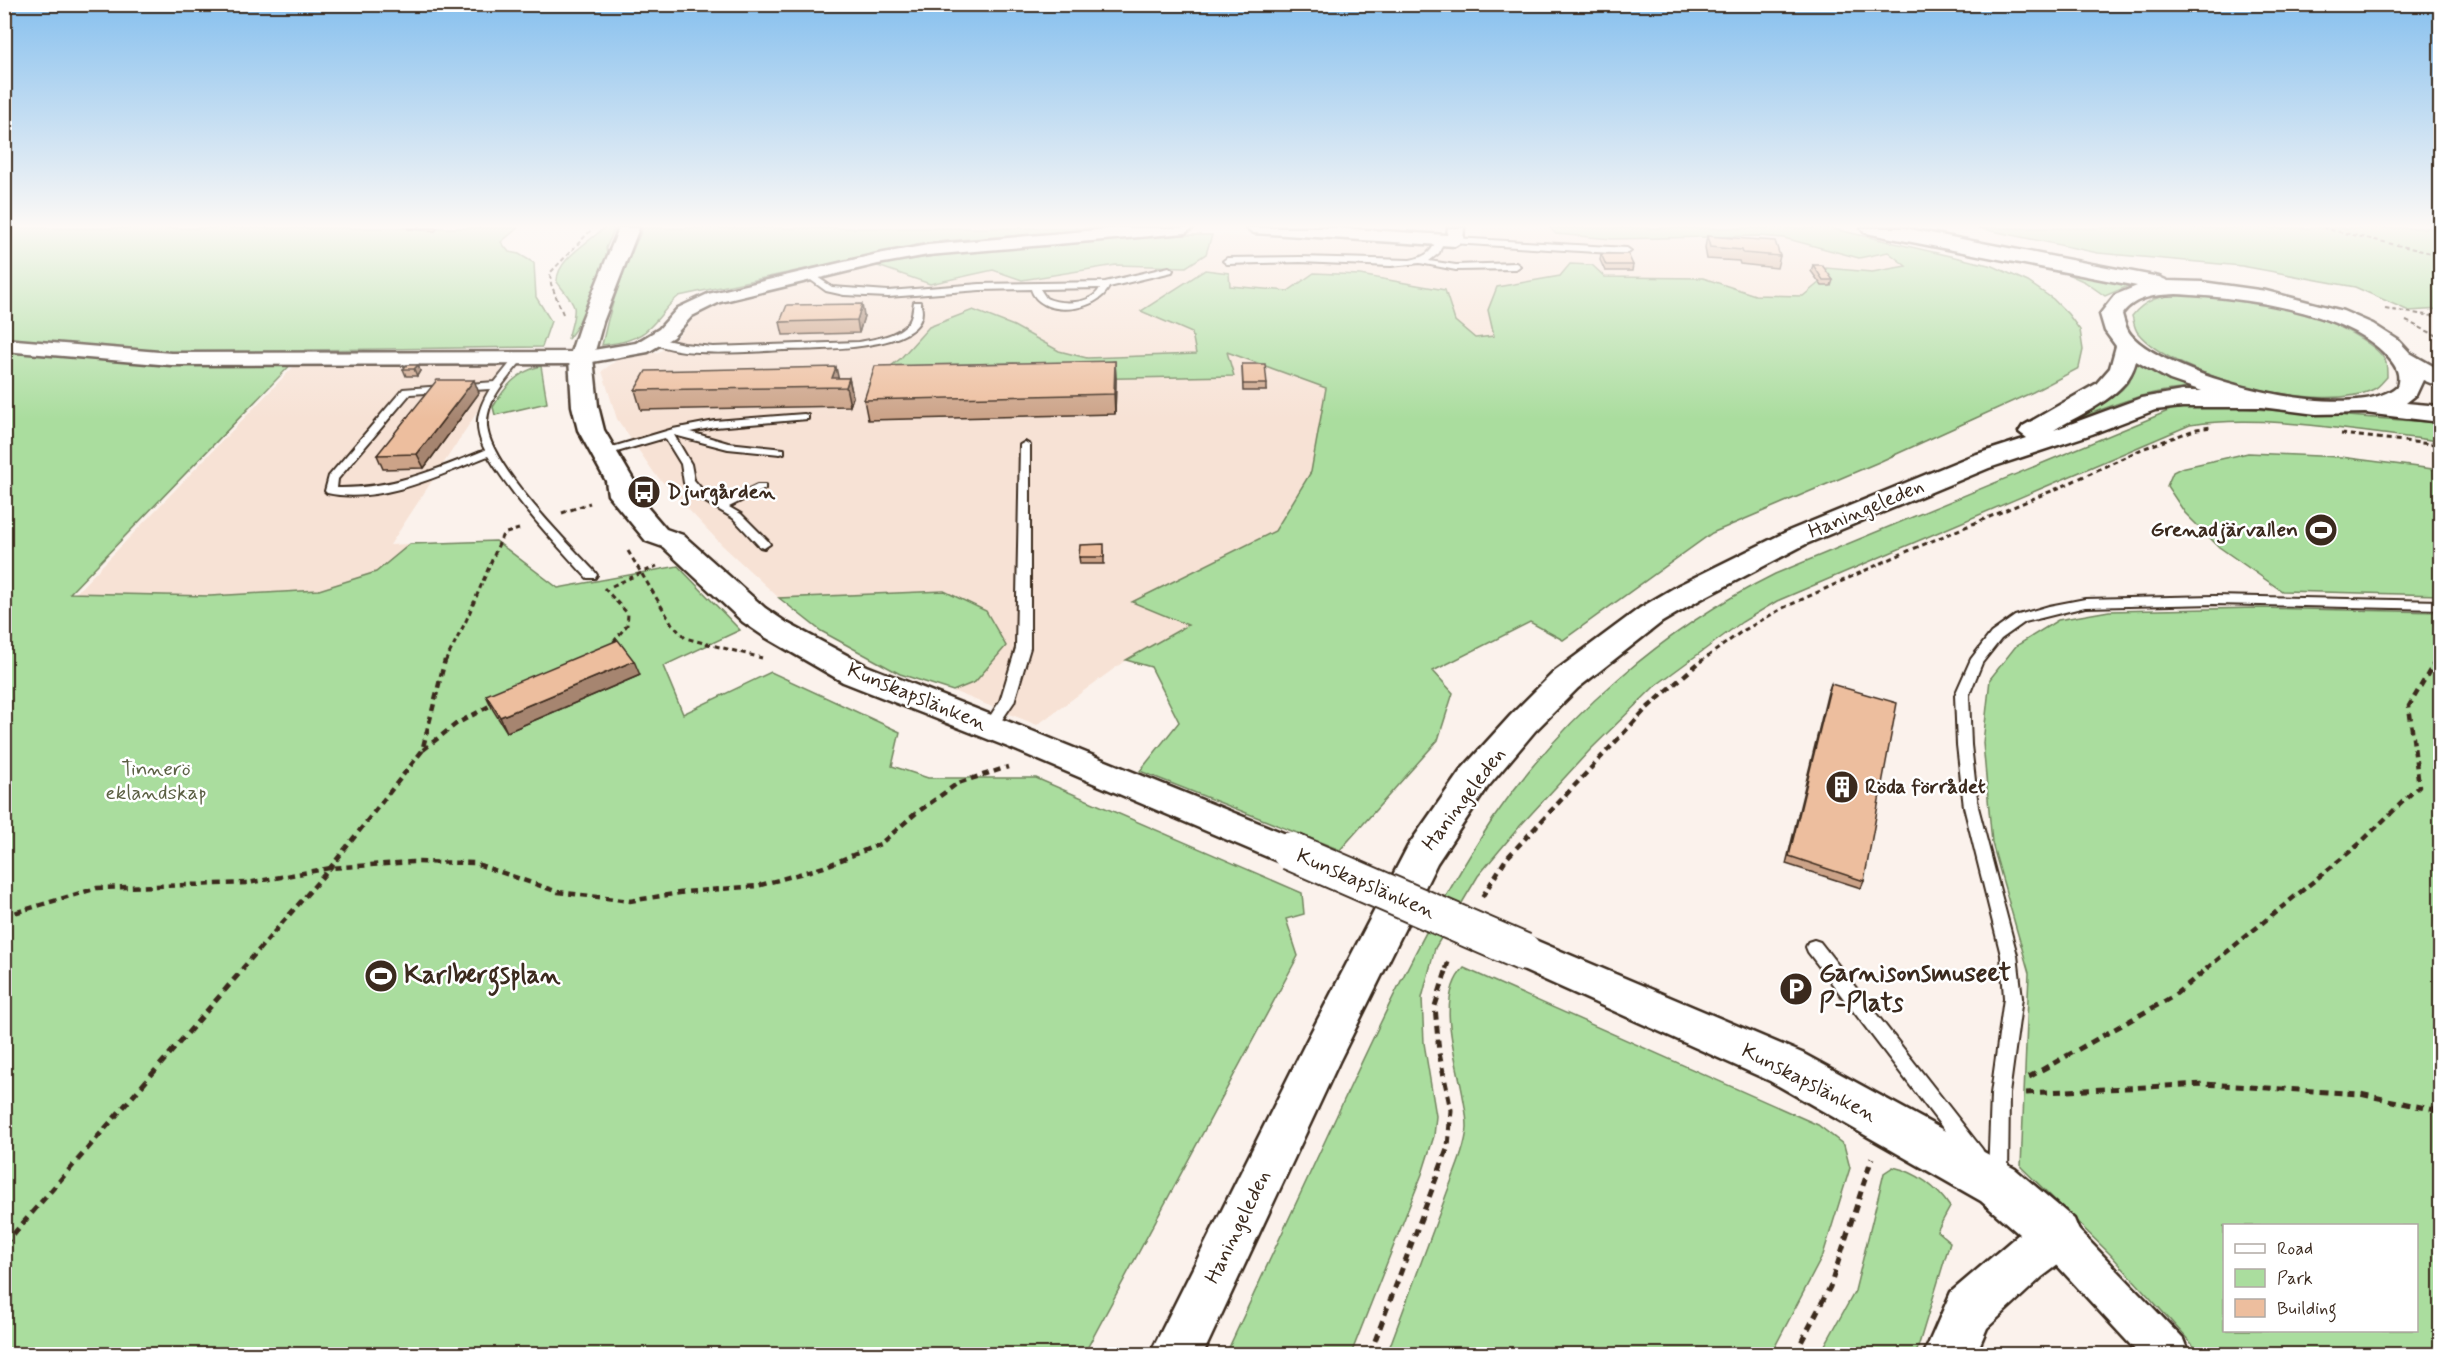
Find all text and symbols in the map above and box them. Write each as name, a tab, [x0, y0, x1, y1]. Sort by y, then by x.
street label: Haningeleden	[1804, 472, 1928, 546]
bus stop icon: Djurgården	[626, 474, 662, 510]
place label: Djurgården	[667, 478, 776, 506]
sports icon: Grenadjärvallen	[2303, 512, 2339, 548]
place label: Grenadjärvallen	[2150, 516, 2298, 544]
street label: Kunskapslänken	[843, 656, 992, 738]
street label: Haningeleden	[1416, 741, 1512, 857]
park label: Tinnerö eklandskap	[105, 755, 207, 807]
building icon: Röda förrådet	[1824, 769, 1860, 805]
place label: Röda förrådet	[1865, 773, 1986, 801]
street label: Kunskapslänken	[1292, 842, 1440, 926]
place label: Garnisonsmuseet P-Plats	[1819, 957, 2011, 1021]
sports icon: Karlbergsplan	[363, 958, 399, 994]
place label: Karlbergsplan	[404, 959, 561, 996]
parking icon: Garnisonsmuseet P-Plats	[1778, 971, 1814, 1007]
street label: Kunskapslänken	[1737, 1037, 1882, 1129]
street label: Haningeleden	[1198, 1166, 1278, 1288]
legend	[2223, 1224, 2418, 1332]
text: Road	[2277, 1237, 2313, 1261]
text: Park	[2277, 1267, 2313, 1291]
text: Building	[2277, 1297, 2337, 1323]

